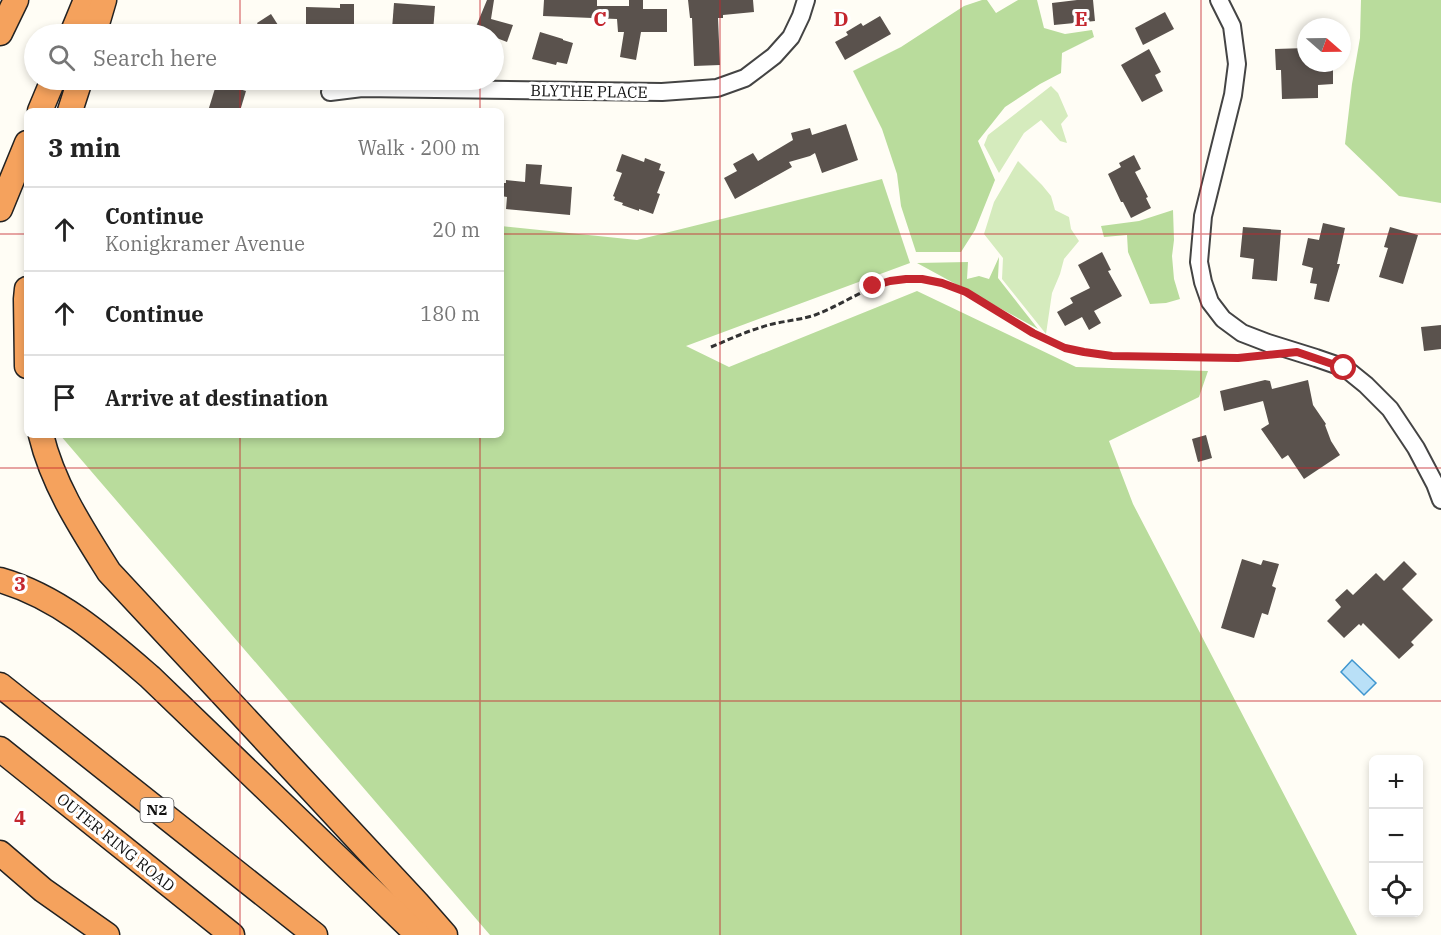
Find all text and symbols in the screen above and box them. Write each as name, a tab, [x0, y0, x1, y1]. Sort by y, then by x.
text: C	[593, 5, 607, 32]
text: D	[833, 5, 849, 32]
text: E	[1074, 5, 1088, 32]
north arrow	[1297, 18, 1351, 72]
search box	[24, 24, 504, 90]
icon: search	[45, 41, 78, 74]
text: Search here	[93, 43, 217, 72]
street label: BLYTHE PLACE	[530, 80, 648, 102]
text: 3 min	[48, 130, 121, 164]
text: Walk · 200 m	[358, 134, 480, 161]
text: Continue	[105, 201, 204, 230]
icon: ahead	[48, 213, 81, 246]
text: 20 m	[432, 216, 480, 243]
text: Konigkramer Avenue	[105, 230, 305, 257]
route end	[859, 272, 885, 298]
icon: ahead	[48, 297, 81, 330]
text: Continue	[105, 299, 204, 328]
text: 180 m	[420, 300, 480, 327]
route start	[1330, 354, 1356, 380]
icon: arrive	[48, 381, 81, 414]
text: Arrive at destination	[105, 383, 328, 412]
text: 3	[14, 570, 26, 597]
map controls	[1369, 755, 1423, 917]
button: +	[1369, 755, 1423, 809]
street label: OUTER RING ROAD	[53, 788, 179, 896]
road number: N2	[140, 798, 174, 822]
text: 4	[14, 804, 26, 831]
button: −	[1369, 809, 1423, 863]
button: locate	[1369, 863, 1423, 917]

